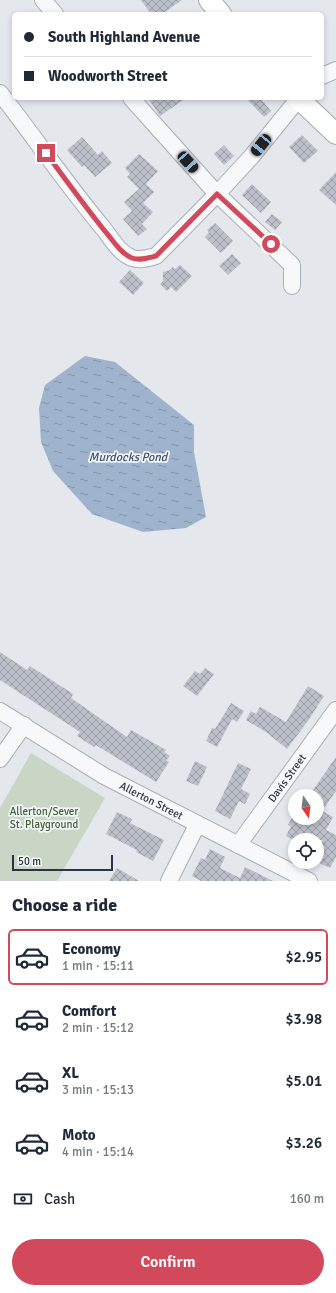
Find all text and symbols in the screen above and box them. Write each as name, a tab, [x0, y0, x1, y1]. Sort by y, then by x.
text: South Highland Avenue	[48, 28, 200, 46]
text: Woodworth Street	[48, 67, 168, 85]
car	[249, 132, 273, 158]
route end	[37, 144, 55, 162]
car	[176, 149, 200, 175]
route start	[262, 235, 280, 253]
water label: Murdocks Pond	[89, 450, 169, 465]
street label: Davis Street	[265, 751, 309, 804]
street label: Allerton Street	[118, 779, 185, 822]
north arrow	[288, 789, 324, 825]
map controls	[288, 789, 324, 869]
park label: Allerton/Sever St. Playground	[10, 805, 78, 831]
button: locate	[288, 833, 324, 869]
scale bar	[12, 853, 113, 872]
text: 50 m	[18, 855, 41, 868]
text: Choose a ride	[12, 894, 117, 916]
icon: car	[14, 939, 50, 975]
text: Economy	[62, 940, 121, 958]
text: $2.95	[285, 948, 322, 966]
text: 1 min · 15:11	[62, 958, 134, 974]
icon: car	[14, 1001, 50, 1037]
text: Comfort	[62, 1002, 116, 1020]
text: $3.98	[285, 1010, 322, 1028]
text: 2 min · 15:12	[62, 1020, 134, 1036]
icon: car	[14, 1063, 50, 1099]
text: XL	[62, 1064, 79, 1082]
text: $5.01	[285, 1072, 322, 1090]
text: 3 min · 15:13	[62, 1082, 134, 1098]
icon: car	[14, 1125, 50, 1161]
text: Moto	[62, 1126, 96, 1144]
text: $3.26	[285, 1134, 322, 1152]
text: 4 min · 15:14	[62, 1144, 134, 1160]
icon: cash	[12, 1188, 34, 1210]
text: Cash	[44, 1190, 75, 1208]
text: 160 m	[290, 1191, 324, 1207]
button: Confirm	[12, 1239, 324, 1285]

